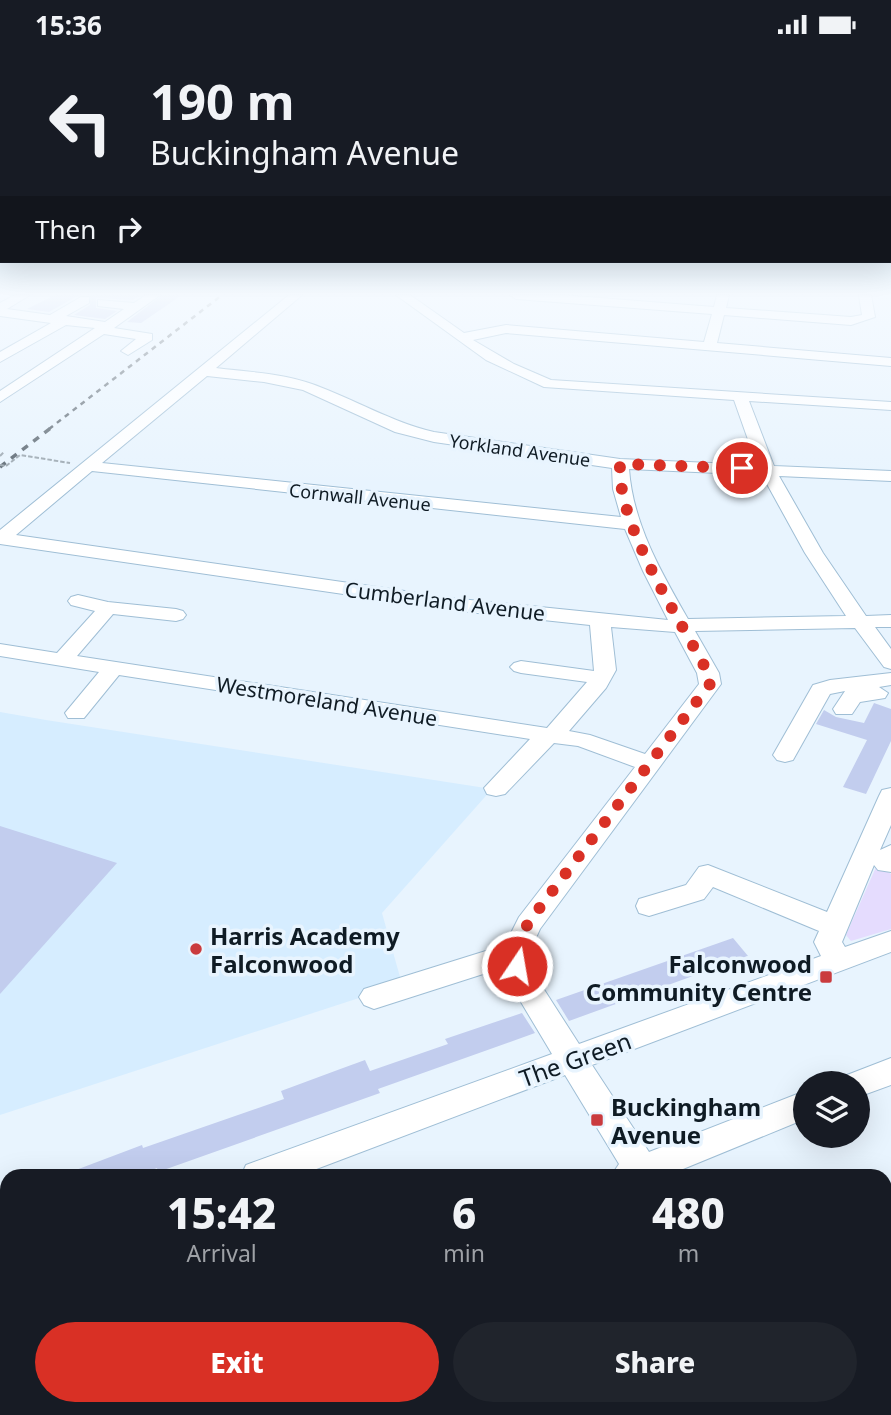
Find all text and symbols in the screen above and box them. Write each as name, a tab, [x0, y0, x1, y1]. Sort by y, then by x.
text: 15:36	[35, 7, 102, 43]
text: 190 m	[150, 68, 295, 134]
icon: left	[35, 77, 126, 168]
text: Buckingham Avenue	[150, 131, 459, 174]
icon: right	[110, 210, 148, 248]
text: Then	[35, 211, 96, 247]
street label: Yorkland Avenue	[448, 428, 592, 472]
pin	[712, 438, 772, 498]
icon: arrive	[723, 449, 761, 487]
street label: Cornwall Avenue	[288, 478, 432, 516]
street label: Cumberland Avenue	[343, 575, 547, 627]
street label: Westmoreland Avenue	[215, 670, 439, 732]
place label: Harris Academy Falconwood	[210, 919, 400, 980]
position arrow	[480, 929, 554, 1003]
marker: Harris Academy Falconwood	[188, 941, 204, 957]
place label: Falconwood Community Centre	[586, 947, 812, 1008]
marker: Falconwood Community Centre	[818, 969, 834, 985]
street label: The Green	[514, 1024, 636, 1094]
map controls	[793, 1071, 870, 1148]
button: layers	[793, 1071, 870, 1148]
place label: Buckingham Avenue	[611, 1090, 761, 1151]
marker: Buckingham Avenue	[589, 1112, 605, 1128]
text: 15:42	[167, 1184, 276, 1241]
text: 6	[452, 1184, 476, 1241]
text: 480	[652, 1184, 725, 1241]
text: Arrival	[187, 1237, 257, 1269]
text: min	[443, 1237, 485, 1269]
text: m	[678, 1237, 699, 1269]
button: Exit	[35, 1322, 439, 1402]
button: Share	[453, 1322, 857, 1402]

